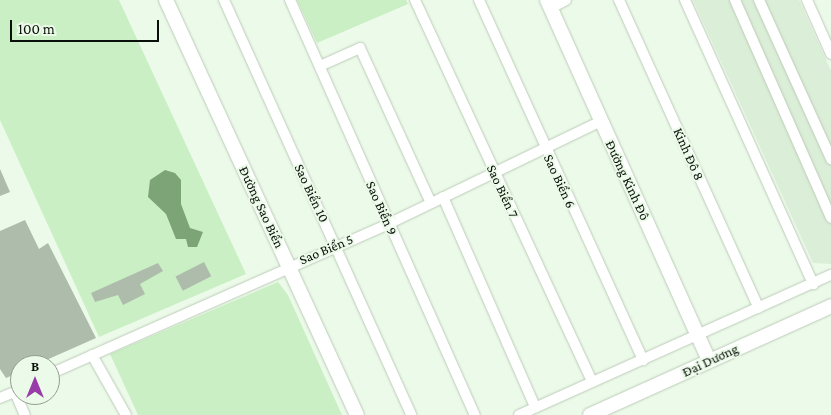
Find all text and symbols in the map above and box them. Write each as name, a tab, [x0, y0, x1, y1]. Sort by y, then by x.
scale bar	[12, 10, 161, 42]
text: 100 m	[18, 21, 55, 37]
street label: Kinh Đô 8	[670, 125, 708, 183]
street label: Đường Kinh Đô	[602, 137, 654, 223]
street label: Sao Biển 6	[540, 151, 580, 211]
street label: Sao Biển 10	[291, 161, 333, 225]
street label: Sao Biển 7	[483, 162, 523, 220]
street label: Đường Sao Biển	[236, 163, 288, 251]
street label: Sao Biển 9	[363, 178, 401, 238]
street label: Sao Biển 5	[297, 230, 355, 268]
street label: Đại Dương	[679, 340, 741, 380]
north arrow	[10, 355, 60, 405]
text: B	[31, 358, 39, 374]

